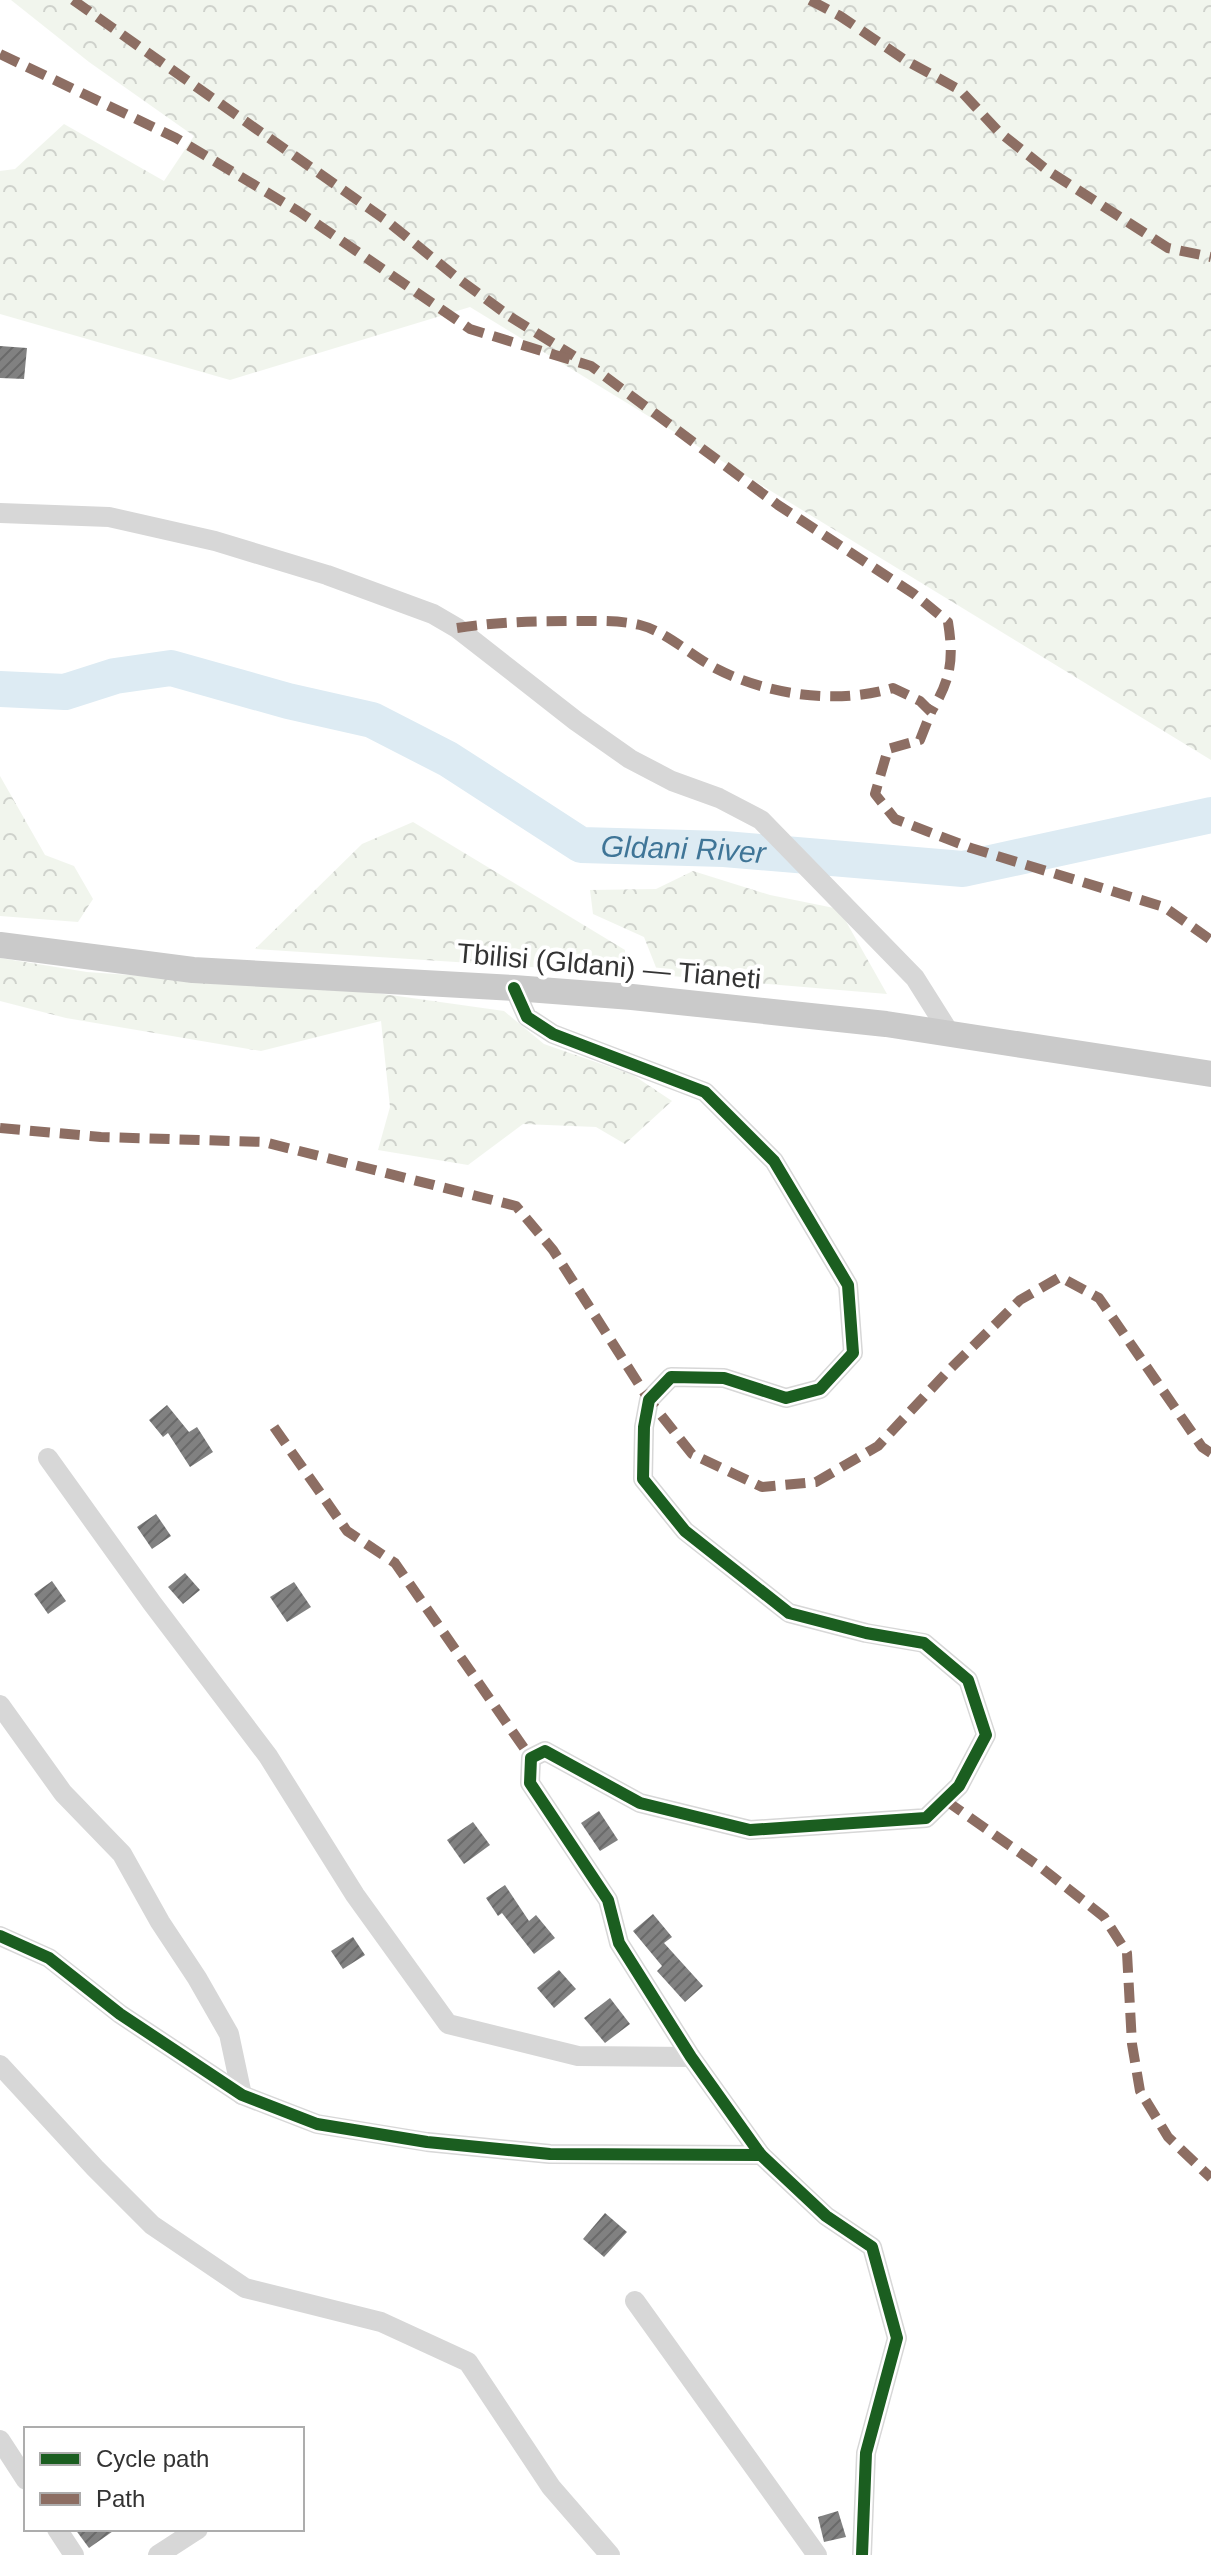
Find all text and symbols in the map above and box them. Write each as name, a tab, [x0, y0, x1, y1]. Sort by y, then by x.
water label: Gldani River	[600, 829, 768, 869]
street label: Tbilisi (Gldani) — Tianeti	[456, 937, 762, 995]
legend	[24, 2427, 304, 2531]
text: Cycle path	[96, 2445, 209, 2472]
text: Path	[96, 2485, 145, 2512]

